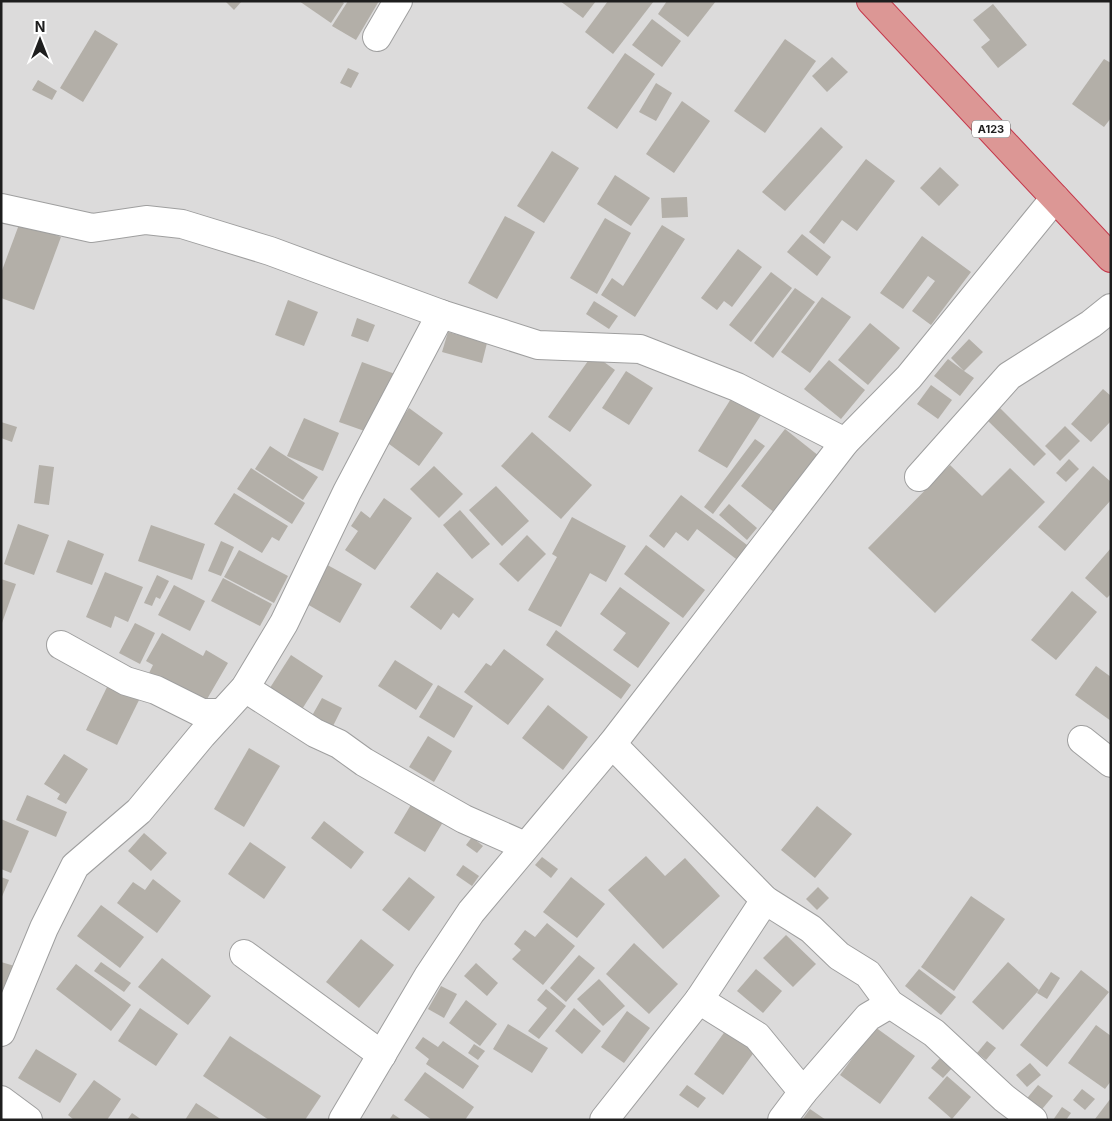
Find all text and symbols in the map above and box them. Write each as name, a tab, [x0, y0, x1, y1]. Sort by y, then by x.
north arrow	[15, 15, 65, 65]
text: N	[35, 18, 45, 35]
road number: A123	[972, 120, 1010, 138]

